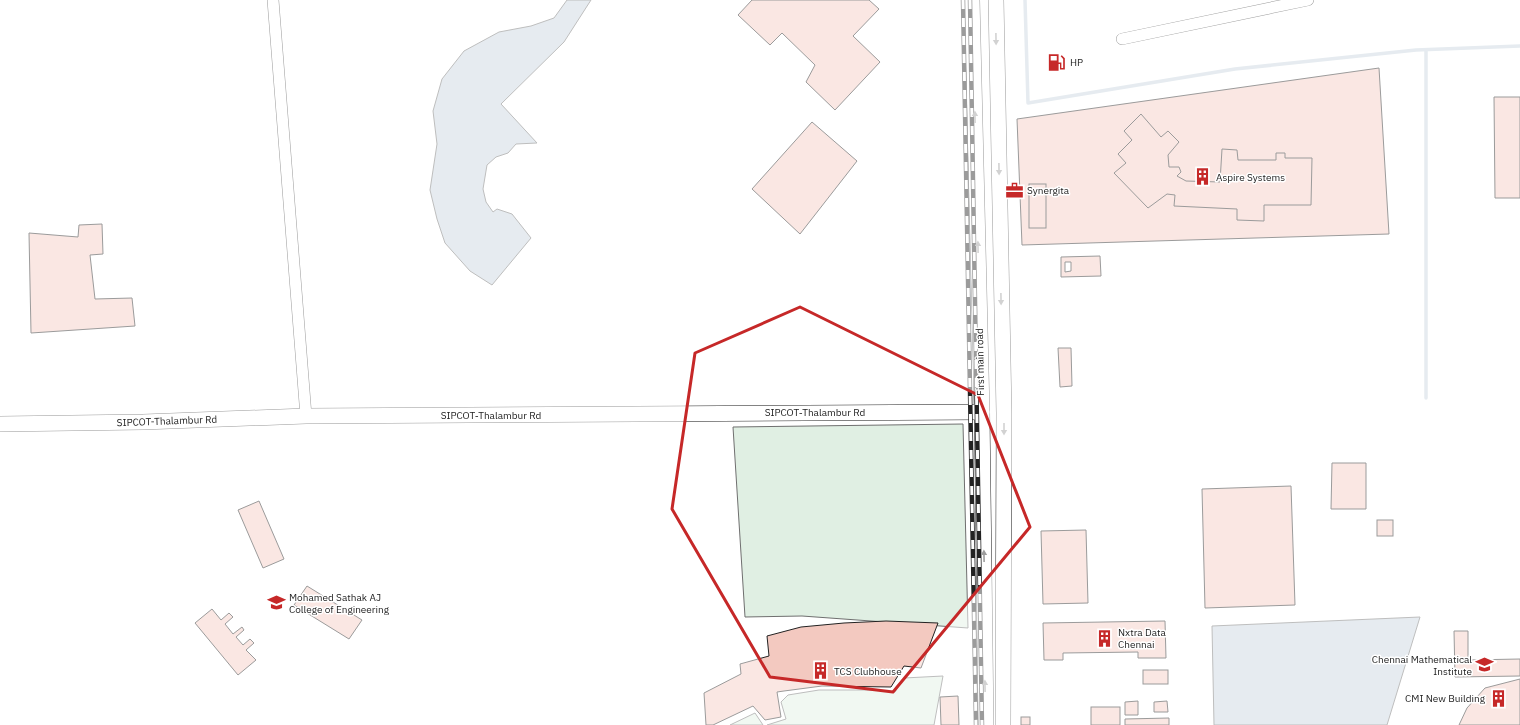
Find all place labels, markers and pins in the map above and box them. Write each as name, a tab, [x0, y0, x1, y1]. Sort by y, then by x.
fuel station icon: HP	[1047, 52, 1067, 72]
place label: HP	[1070, 56, 1083, 69]
building icon: Aspire Systems	[1193, 167, 1213, 187]
place label: Aspire Systems	[1216, 171, 1285, 184]
office icon: Synergita	[1004, 180, 1024, 200]
place label: Synergita	[1027, 184, 1070, 197]
place label: Mohamed Sathak AJ College of Engineering	[289, 591, 390, 616]
school or university icon: Mohamed Sathak AJ College of Engineering	[266, 593, 286, 613]
place label: Nxtra Data Chennai	[1118, 626, 1167, 651]
building icon: Nxtra Data Chennai	[1095, 628, 1115, 648]
place label: Chennai Mathematical Institute	[1372, 653, 1473, 678]
school or university icon: Chennai Mathematical Institute	[1475, 655, 1495, 675]
building icon: TCS Clubhouse	[811, 661, 831, 681]
place label: TCS Clubhouse	[834, 665, 902, 678]
building icon: CMI New Building	[1488, 688, 1508, 708]
place label: CMI New Building	[1405, 692, 1486, 705]

